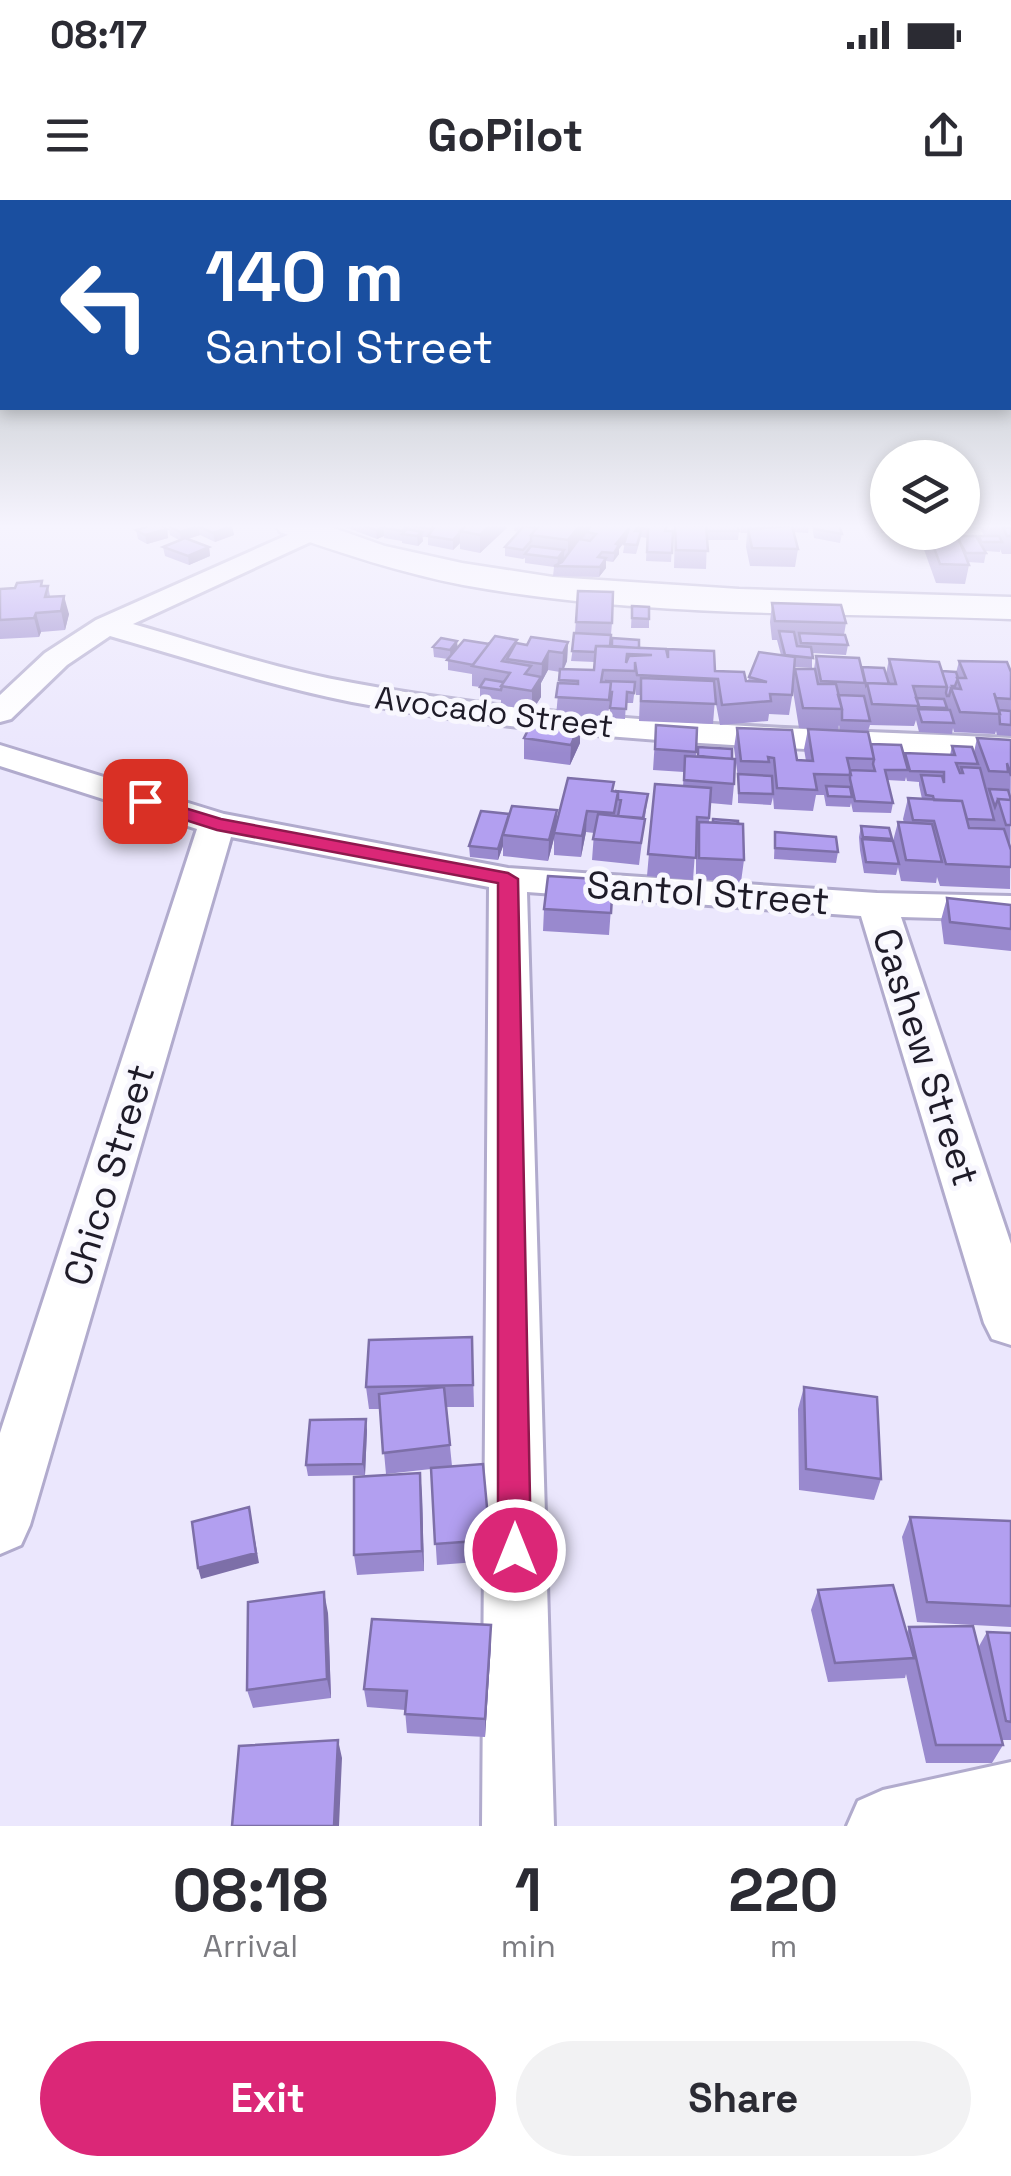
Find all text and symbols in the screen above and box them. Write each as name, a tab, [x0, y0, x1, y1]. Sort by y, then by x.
text: 08:17	[50, 11, 147, 59]
text: GoPilot	[428, 107, 583, 164]
icon: menu	[40, 108, 95, 163]
icon: share	[916, 108, 971, 163]
text: 140 m	[205, 232, 404, 321]
icon: left	[40, 240, 170, 370]
text: Santol Street	[205, 319, 493, 376]
map controls	[870, 440, 980, 550]
button: layers	[870, 440, 980, 550]
street label: Avocado Street	[373, 678, 615, 746]
pin	[103, 759, 188, 844]
icon: arrive	[118, 774, 173, 829]
street label: Santol Street	[585, 861, 831, 925]
street label: Cashew Street	[862, 922, 990, 1192]
street label: Chico Street	[53, 1058, 165, 1292]
position arrow	[463, 1498, 567, 1602]
text: 08:18	[172, 1852, 328, 1929]
text: 1	[515, 1852, 542, 1929]
text: 220	[728, 1852, 839, 1929]
text: Arrival	[203, 1926, 298, 1966]
text: min	[501, 1926, 556, 1966]
text: m	[770, 1926, 797, 1966]
button: Exit	[40, 2041, 496, 2156]
button: Share	[516, 2041, 971, 2156]

